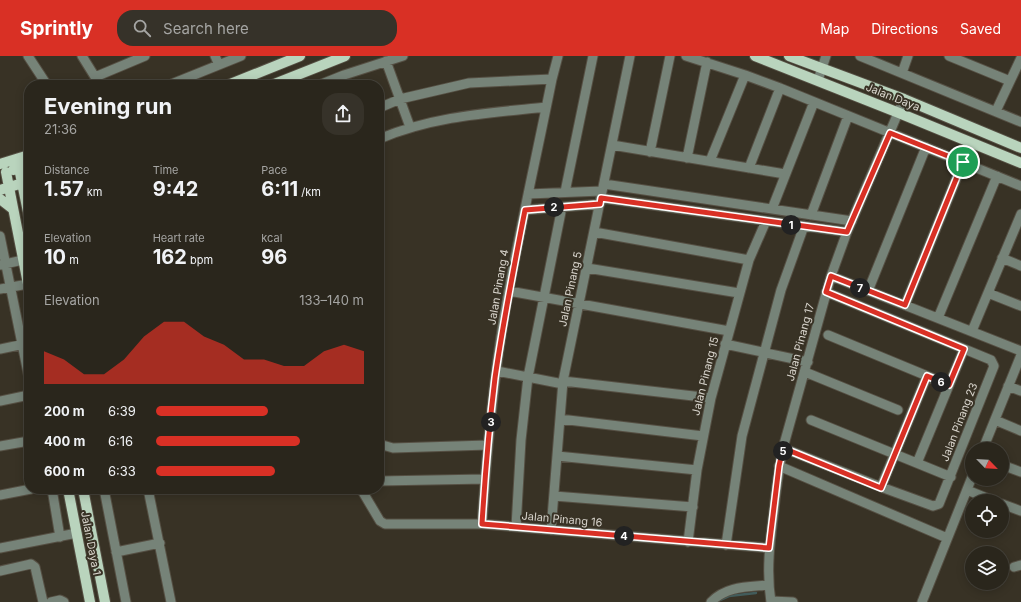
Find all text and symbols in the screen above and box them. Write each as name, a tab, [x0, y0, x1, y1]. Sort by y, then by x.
search box	[117, 10, 397, 46]
text: Sprintly	[20, 17, 93, 40]
icon: search	[131, 17, 153, 39]
text: Search here	[163, 19, 249, 38]
text: Map	[820, 20, 849, 37]
text: Directions	[871, 20, 938, 37]
text: Saved	[960, 20, 1001, 37]
street label: Jalan Daya	[864, 80, 922, 114]
text: Evening run	[44, 93, 172, 119]
button: share	[322, 93, 364, 135]
text: 21:36	[44, 121, 77, 137]
pin	[946, 145, 980, 179]
icon: arrive	[952, 151, 974, 173]
text: Distance	[44, 163, 89, 177]
text: Time	[153, 163, 178, 177]
text: Pace	[261, 163, 287, 177]
text: 1.57	[44, 177, 84, 201]
text: 9:42	[153, 177, 198, 201]
text: 6:11	[261, 177, 298, 201]
text: km	[84, 185, 102, 199]
text: /km	[298, 185, 321, 199]
pin: 2	[544, 197, 564, 217]
text: 2	[551, 200, 557, 214]
pin: 1	[781, 215, 801, 235]
text: 1	[789, 218, 793, 232]
text: Elevation	[44, 231, 91, 245]
text: Heart rate	[153, 231, 205, 245]
text: kcal	[261, 231, 282, 245]
text: 10	[44, 245, 66, 269]
text: 162	[153, 245, 187, 269]
text: 96	[261, 245, 287, 269]
street label: Jalan Pinang 4	[484, 248, 512, 326]
street label: Jalan Pinang 5	[555, 250, 585, 328]
text: m	[66, 253, 79, 267]
text: bpm	[187, 253, 213, 267]
pin: 7	[850, 278, 870, 298]
text: 7	[857, 281, 863, 295]
text: Elevation	[44, 292, 100, 308]
text: 133–140 m	[299, 292, 364, 308]
street label: Jalan Pinang 17	[783, 301, 817, 383]
street label: Jalan Pinang 15	[688, 335, 722, 417]
pin: 6	[931, 372, 951, 392]
text: 6	[937, 375, 945, 389]
street label: Jalan Pinang 23	[938, 381, 980, 463]
text: 200 m	[44, 403, 85, 419]
text: 6:39	[108, 403, 136, 419]
pin: 3	[481, 412, 501, 432]
text: 3	[487, 415, 495, 429]
text: 400 m	[44, 433, 85, 449]
text: 6:16	[108, 433, 133, 449]
pin: 5	[773, 441, 793, 461]
north arrow	[965, 442, 1009, 486]
map controls	[965, 442, 1009, 590]
text: 5	[779, 444, 787, 458]
text: 600 m	[44, 463, 85, 479]
text: 6:33	[108, 463, 136, 479]
button: locate	[965, 494, 1009, 538]
street label: Jalan Pinang 16	[521, 509, 603, 530]
street label: Jalan Daya 1	[78, 510, 104, 576]
pin: 4	[614, 526, 634, 546]
text: 4	[620, 529, 628, 543]
button: layers	[965, 546, 1009, 590]

